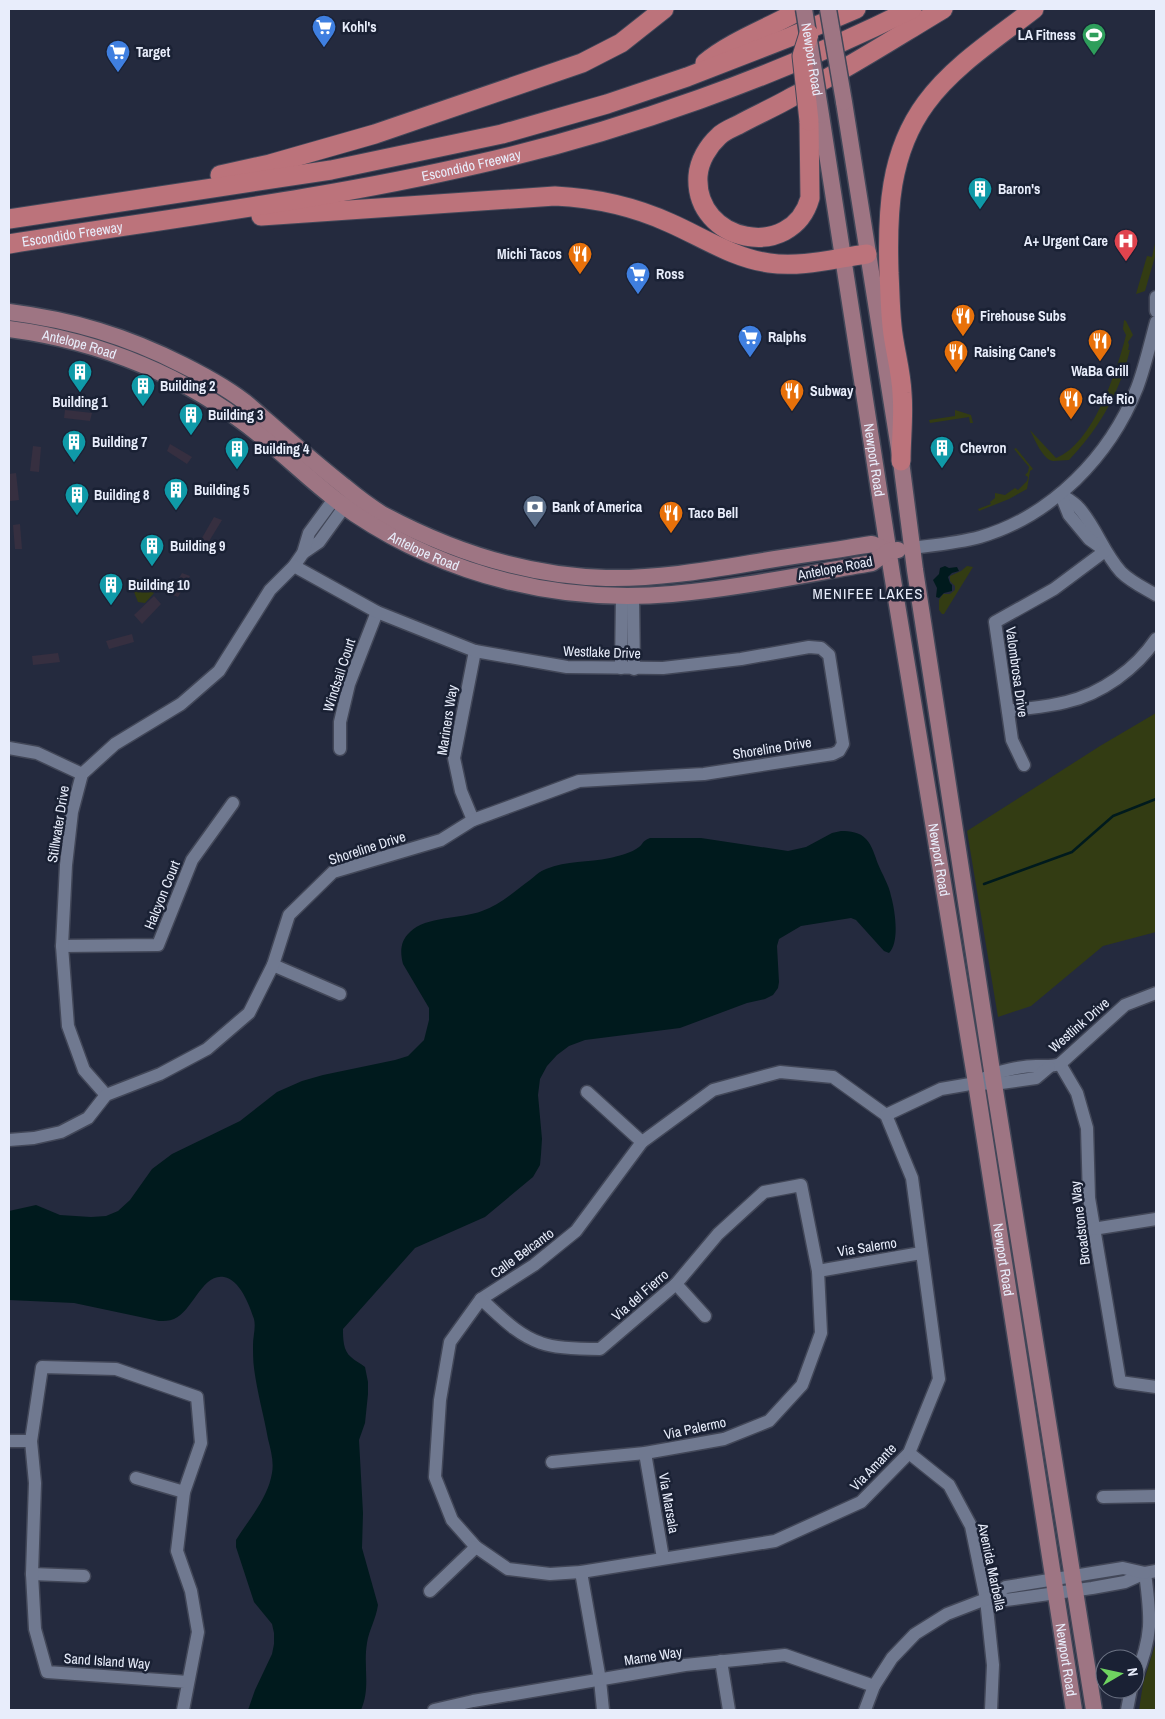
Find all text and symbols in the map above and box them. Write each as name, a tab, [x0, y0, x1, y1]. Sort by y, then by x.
supermarket icon: Kohl's	[311, 14, 337, 48]
place label: Kohl's	[342, 18, 377, 36]
street label: Newport Road	[797, 22, 827, 97]
sports icon: LA Fitness	[1081, 22, 1107, 56]
place label: LA Fitness	[1018, 26, 1076, 44]
supermarket icon: Target	[105, 39, 131, 73]
place label: Target	[136, 43, 170, 61]
street label: Escondido Freeway	[420, 145, 523, 185]
building icon: Baron's	[967, 176, 993, 210]
place label: Baron's	[998, 180, 1040, 198]
street label: Escondido Freeway	[21, 218, 124, 251]
hospital icon: A+ Urgent Care	[1113, 228, 1139, 262]
place label: A+ Urgent Care	[1024, 232, 1108, 250]
restaurant icon: Michi Tacos	[567, 241, 593, 275]
place label: Michi Tacos	[497, 245, 562, 263]
supermarket icon: Ross	[625, 261, 651, 295]
place label: Ross	[656, 265, 684, 283]
restaurant icon: Firehouse Subs	[950, 303, 976, 337]
place label: Firehouse Subs	[980, 307, 1066, 325]
supermarket icon: Ralphs	[737, 324, 763, 358]
street label: Antelope Road	[40, 325, 119, 363]
place label: Ralphs	[768, 328, 806, 346]
restaurant icon: WaBa Grill	[1087, 328, 1113, 362]
restaurant icon: Raising Cane's	[943, 339, 969, 373]
place label: Raising Cane's	[974, 343, 1056, 361]
building icon: Building 1	[67, 359, 93, 393]
place label: WaBa Grill	[1071, 362, 1129, 380]
building icon: Building 2	[130, 373, 156, 407]
place label: Building 2	[160, 377, 216, 395]
restaurant icon: Subway	[779, 378, 805, 412]
place label: Subway	[810, 382, 854, 400]
restaurant icon: Cafe Rio	[1058, 386, 1084, 420]
place label: Cafe Rio	[1088, 390, 1135, 408]
place label: Building 1	[52, 393, 108, 411]
building icon: Building 3	[178, 402, 204, 436]
place label: Building 3	[208, 406, 264, 424]
street label: Newport Road	[860, 422, 889, 498]
building icon: Building 7	[61, 429, 87, 463]
place label: Building 7	[92, 433, 148, 451]
building icon: Chevron	[929, 435, 955, 469]
building icon: Building 4	[224, 436, 250, 470]
place label: Chevron	[960, 439, 1007, 457]
place label: Building 4	[254, 440, 310, 458]
building icon: Building 5	[163, 477, 189, 511]
place label: Building 5	[194, 481, 250, 499]
building icon: Building 8	[64, 482, 90, 516]
place label: Building 8	[94, 486, 150, 504]
bank icon: Bank of America	[522, 494, 548, 528]
place label: Bank of America	[552, 498, 643, 516]
restaurant icon: Taco Bell	[658, 500, 684, 534]
place label: Taco Bell	[688, 504, 738, 522]
street label: Antelope Road	[384, 527, 462, 575]
building icon: Building 9	[139, 533, 165, 567]
place label: Building 9	[170, 537, 226, 555]
street label: Antelope Road	[795, 552, 874, 584]
building icon: Building 10	[98, 572, 124, 606]
place label: Building 10	[128, 576, 190, 594]
district label: MENIFEE LAKES	[813, 583, 923, 604]
street label: Valombrosa Drive	[1002, 626, 1032, 718]
street label: Windsail Court	[319, 636, 359, 714]
street label: Westlake Drive	[563, 642, 641, 662]
street label: Mariners Way	[433, 683, 461, 756]
street label: Shoreline Drive	[731, 733, 813, 763]
street label: Stillwater Drive	[43, 784, 73, 864]
street label: Newport Road	[924, 822, 954, 897]
street label: Shoreline Drive	[326, 827, 408, 869]
street label: Halcyon Court	[140, 858, 184, 932]
street label: Westlink Drive	[1045, 994, 1113, 1056]
street label: Broadstone Way	[1066, 1180, 1094, 1266]
street label: Newport Road	[989, 1222, 1018, 1297]
street label: Calle Belcanto	[487, 1224, 557, 1282]
street label: Via Salerno	[836, 1233, 898, 1261]
street label: Via del Fierro	[608, 1265, 672, 1325]
street label: Via Palermo	[662, 1413, 728, 1443]
street label: Via Amante	[846, 1439, 900, 1495]
street label: Via Marsala	[655, 1471, 683, 1535]
street label: Avenida Marbella	[974, 1521, 1010, 1613]
street label: Newport Road	[1052, 1622, 1081, 1697]
street label: Marne Way	[623, 1643, 683, 1669]
street label: Sand Island Way	[63, 1649, 151, 1673]
north arrow	[1095, 1649, 1145, 1699]
text: N	[1123, 1666, 1142, 1677]

